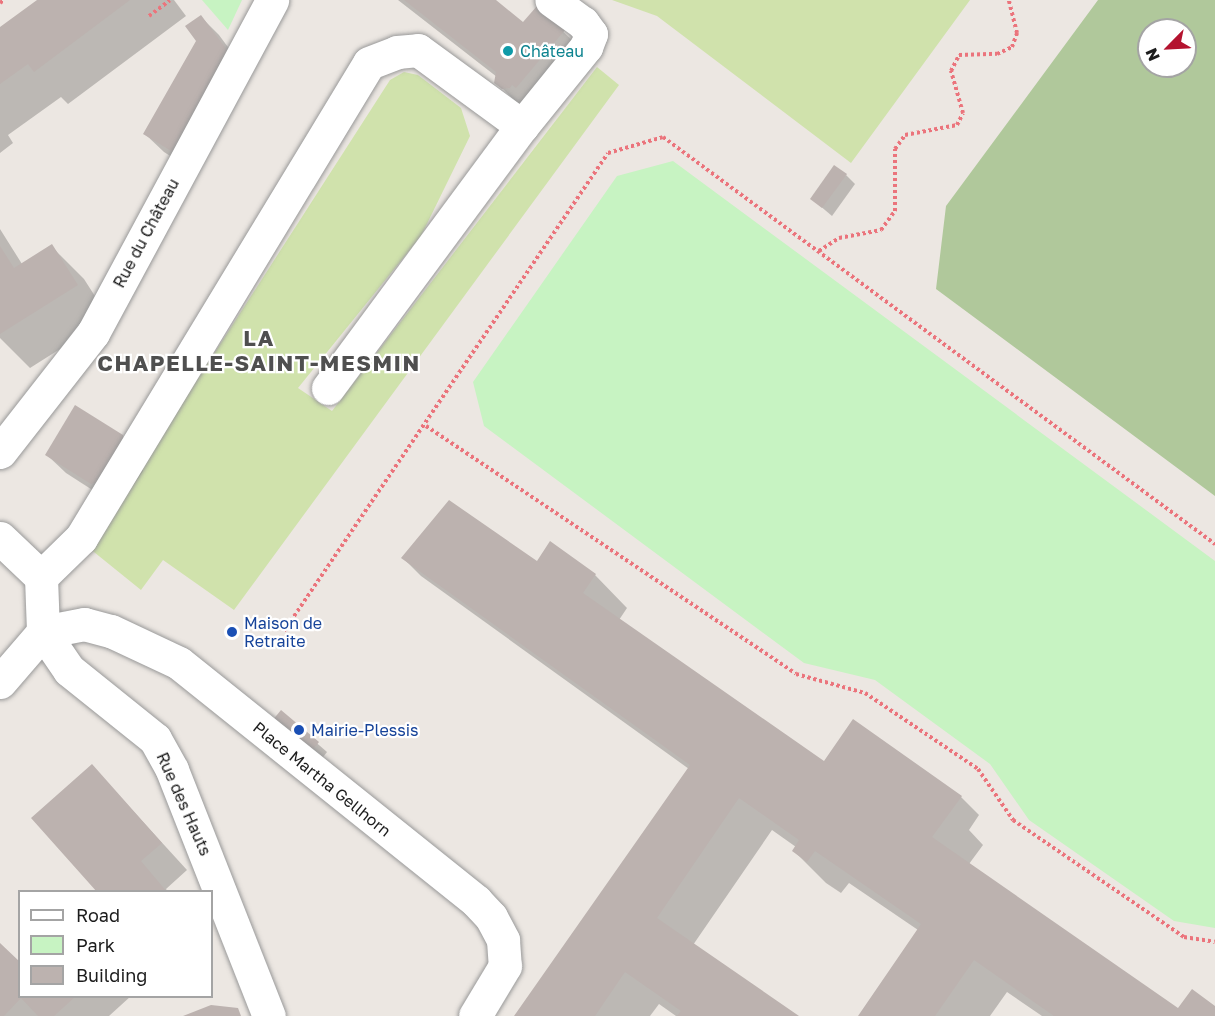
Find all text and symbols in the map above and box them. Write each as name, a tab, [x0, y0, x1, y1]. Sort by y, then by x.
north arrow	[1137, 18, 1197, 78]
place label: Château	[520, 41, 584, 61]
marker: Château	[501, 44, 515, 58]
text: N	[1141, 45, 1164, 64]
street label: Rue du Château	[109, 175, 183, 291]
district label: LA CHAPELLE-SAINT-MESMIN	[97, 324, 421, 376]
place label: Maison de Retraite	[244, 613, 322, 651]
marker: Maison de Retraite	[225, 625, 239, 639]
street label: Place Martha Gellhorn	[249, 718, 395, 840]
place label: Mairie-Plessis	[311, 720, 418, 740]
marker: Mairie-Plessis	[292, 723, 306, 737]
street label: Rue des Hauts	[153, 749, 215, 859]
legend	[18, 890, 213, 998]
text: Road	[76, 904, 120, 926]
text: Park	[76, 934, 115, 956]
text: Building	[76, 964, 147, 986]

